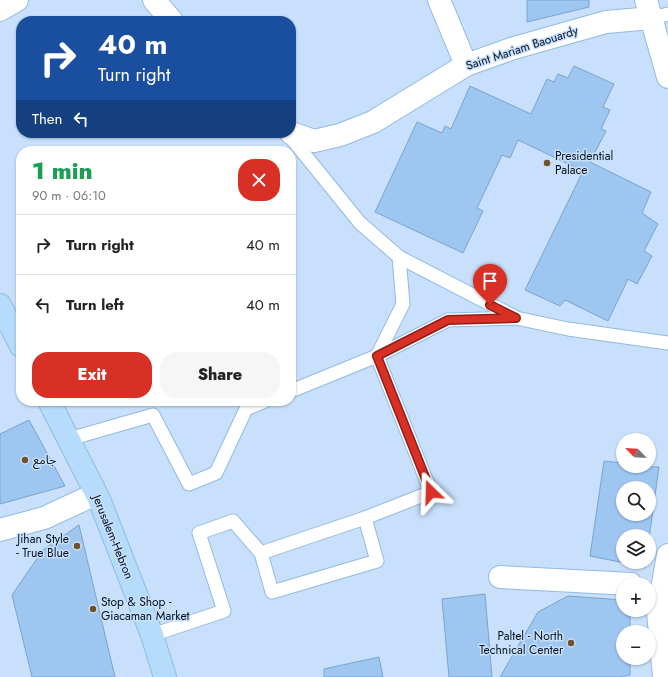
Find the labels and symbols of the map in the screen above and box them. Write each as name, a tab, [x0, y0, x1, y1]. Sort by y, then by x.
street label: Saint Mariam Baouardy	[464, 21, 581, 75]
place label: Presidential Palace	[555, 147, 613, 179]
marker: Presidential Palace	[542, 158, 552, 168]
pin	[473, 264, 507, 305]
north arrow	[616, 433, 656, 473]
place label: جامع	[33, 451, 56, 469]
marker: جامع	[20, 455, 30, 465]
position arrow	[410, 471, 452, 513]
street label: Jerusalem-Hebron	[87, 490, 138, 582]
place label: Jihan Style - True Blue	[15, 530, 69, 562]
marker: Jihan Style - True Blue	[72, 541, 82, 551]
place label: Stop & Shop - Giacaman Market	[101, 593, 190, 625]
marker: Stop & Shop - Giacaman Market	[88, 604, 98, 614]
place label: Paltel - North Technical Center	[479, 627, 564, 659]
marker: Paltel - North Technical Center	[566, 638, 576, 648]

